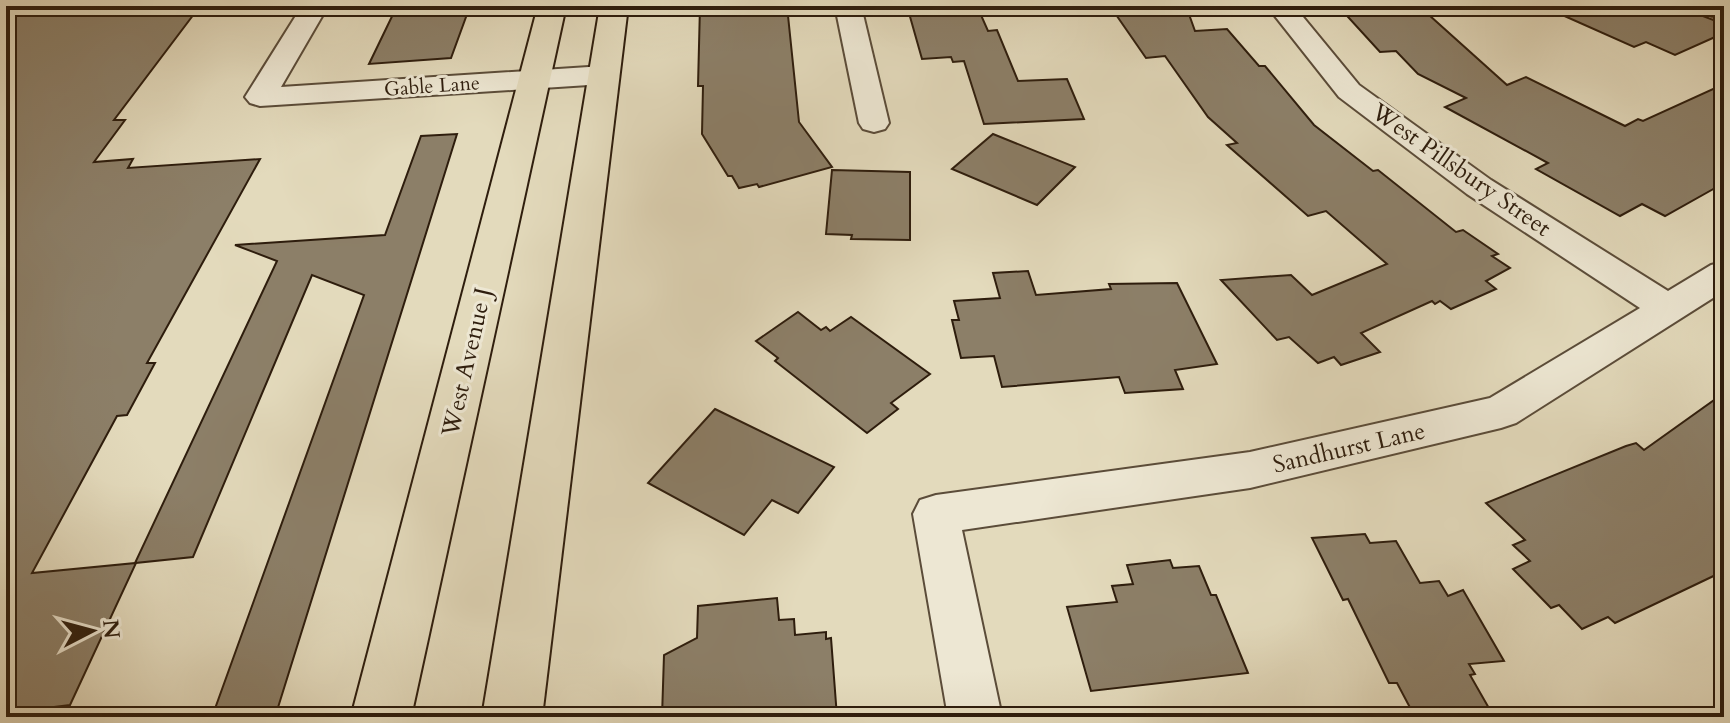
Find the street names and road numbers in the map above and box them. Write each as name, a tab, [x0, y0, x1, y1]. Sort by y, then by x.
street label: Gable Lane	[383, 69, 481, 103]
street label: West Pillsbury Street	[1364, 95, 1558, 245]
street label: West Avenue J	[434, 284, 500, 441]
street label: Sandhurst Lane	[1270, 414, 1428, 482]

